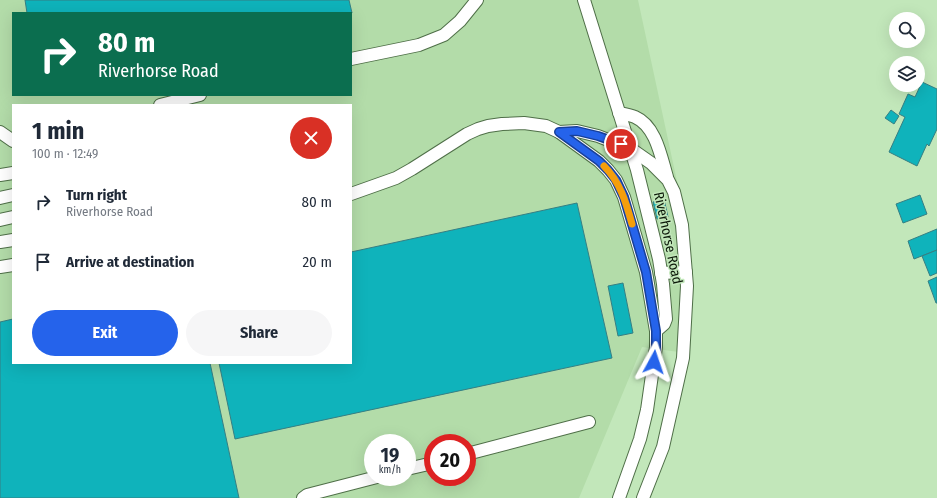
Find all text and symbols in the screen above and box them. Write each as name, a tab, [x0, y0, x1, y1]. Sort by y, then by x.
map controls	[889, 12, 925, 92]
button: search	[889, 12, 925, 48]
text: 80 m	[98, 26, 155, 59]
icon: right	[32, 28, 84, 80]
button: layers	[889, 56, 925, 92]
text: Riverhorse Road	[98, 60, 219, 82]
text: 1 min	[32, 117, 84, 145]
button: close	[290, 117, 332, 159]
pin	[604, 127, 638, 161]
icon: arrive	[610, 133, 632, 155]
text: 100 m · 12:49	[32, 146, 98, 161]
text: Turn right	[66, 186, 127, 204]
street label: Riverhorse Road	[650, 190, 686, 286]
icon: right	[32, 191, 54, 213]
text: 80 m	[302, 193, 332, 211]
text: Riverhorse Road	[66, 204, 153, 219]
icon: arrive	[32, 251, 54, 273]
text: Arrive at destination	[66, 253, 194, 271]
text: 20 m	[303, 253, 332, 271]
button: Exit	[32, 310, 178, 356]
button: Share	[186, 310, 332, 356]
position arrow	[633, 341, 675, 383]
speed limit sign: 20	[424, 434, 476, 486]
text: 19	[381, 443, 399, 467]
text: km/h	[379, 464, 401, 476]

